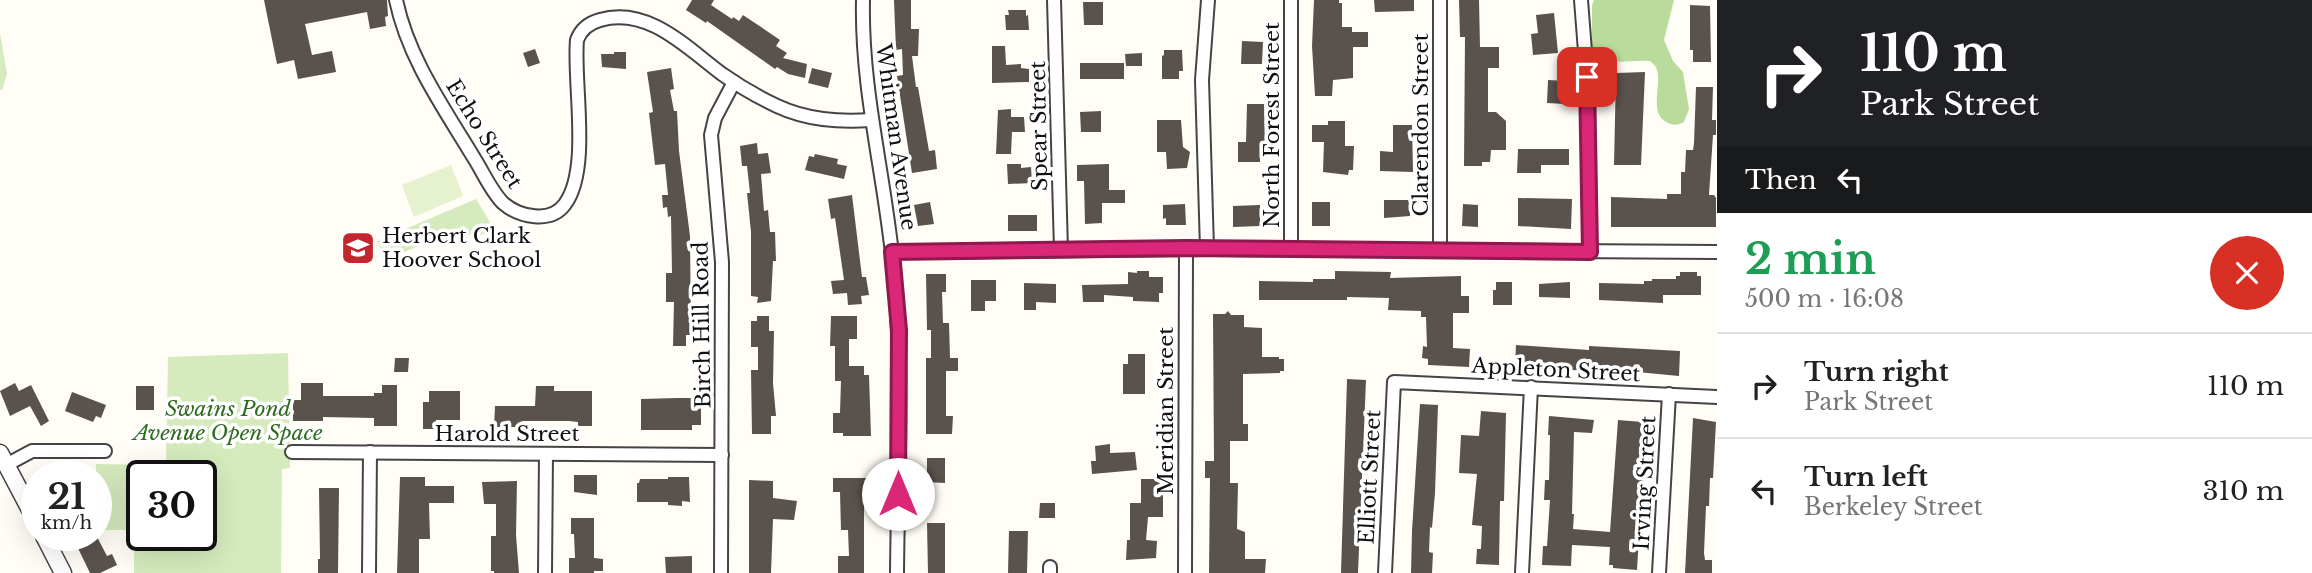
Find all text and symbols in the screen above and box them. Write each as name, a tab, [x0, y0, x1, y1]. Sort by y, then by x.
street label: North Forest Street	[1259, 22, 1285, 228]
text: 110 m	[1860, 23, 2007, 84]
icon: right	[1745, 28, 1836, 119]
street label: Clarendon Street	[1408, 33, 1434, 217]
street label: Whitman Avenue	[870, 41, 922, 232]
pin	[1557, 47, 1617, 107]
icon: arrive	[1568, 58, 1606, 96]
street label: Spear Street	[1025, 61, 1053, 191]
street label: Echo Street	[440, 75, 528, 193]
text: Park Street	[1860, 84, 2039, 124]
icon: left	[1831, 161, 1869, 199]
text: Then	[1745, 164, 1817, 196]
place label: Herbert Clark Hoover School	[382, 223, 542, 273]
school or university icon: Herbert Clark Hoover School	[339, 229, 377, 267]
text: 2 min	[1745, 233, 1876, 285]
button: close	[2210, 236, 2284, 310]
street label: Birch Hill Road	[688, 241, 716, 409]
text: 500 m · 16:08	[1745, 285, 1904, 313]
street label: Meridian Street	[1153, 327, 1179, 495]
street label: Appleton Street	[1470, 353, 1641, 387]
text: Turn right	[1804, 356, 1949, 388]
icon: right	[1745, 367, 1783, 405]
text: 110 m	[2207, 370, 2284, 402]
text: Park Street	[1804, 388, 1933, 416]
park label: Swains Pond Avenue Open Space	[131, 396, 323, 446]
street label: Elliott Street	[1353, 409, 1387, 545]
street label: Irving Street	[1628, 415, 1662, 551]
street label: Harold Street	[435, 421, 579, 447]
position arrow	[861, 457, 935, 531]
speed limit sign: 30	[126, 460, 217, 551]
text: Turn left	[1804, 461, 1928, 493]
icon: left	[1745, 472, 1783, 510]
text: 21	[47, 475, 86, 518]
text: 310 m	[2202, 475, 2284, 507]
text: Berkeley Street	[1804, 493, 1982, 521]
text: km/h	[41, 512, 92, 534]

